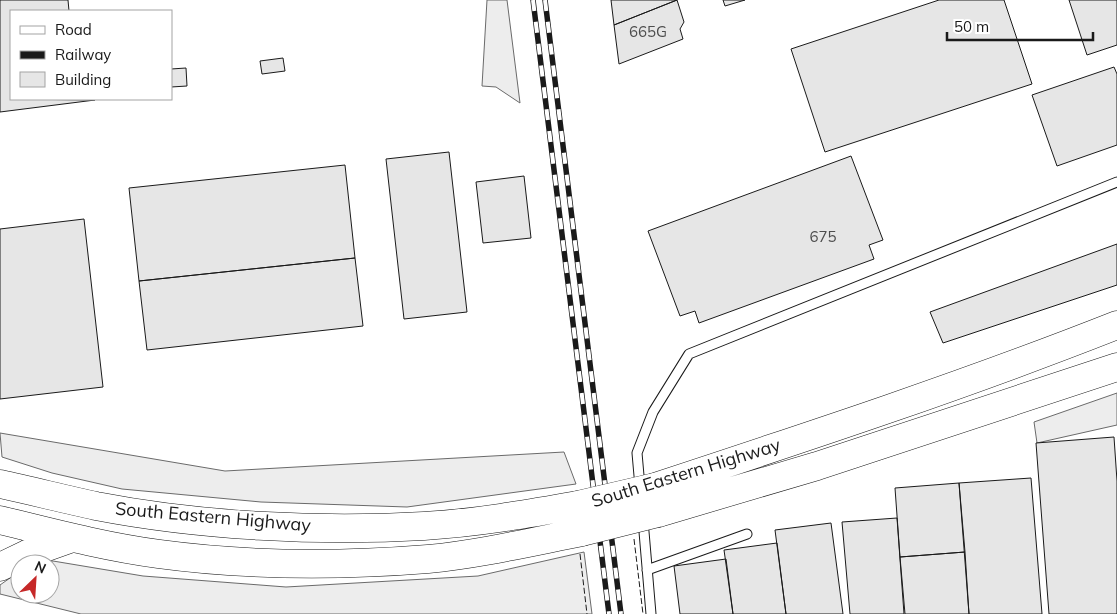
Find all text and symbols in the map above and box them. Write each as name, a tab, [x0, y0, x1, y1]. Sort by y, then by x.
legend	[10, 10, 172, 100]
scale bar	[947, 10, 1093, 42]
text: 50 m	[954, 17, 989, 36]
text: Road	[55, 20, 92, 39]
house number: 665G	[629, 22, 667, 41]
text: Railway	[55, 45, 111, 64]
text: Building	[55, 70, 111, 89]
house number: 675	[809, 227, 837, 246]
street label: South Eastern Highway	[589, 433, 784, 512]
street label: South Eastern Highway	[114, 496, 312, 537]
north arrow	[10, 554, 60, 604]
text: N	[32, 557, 49, 578]

